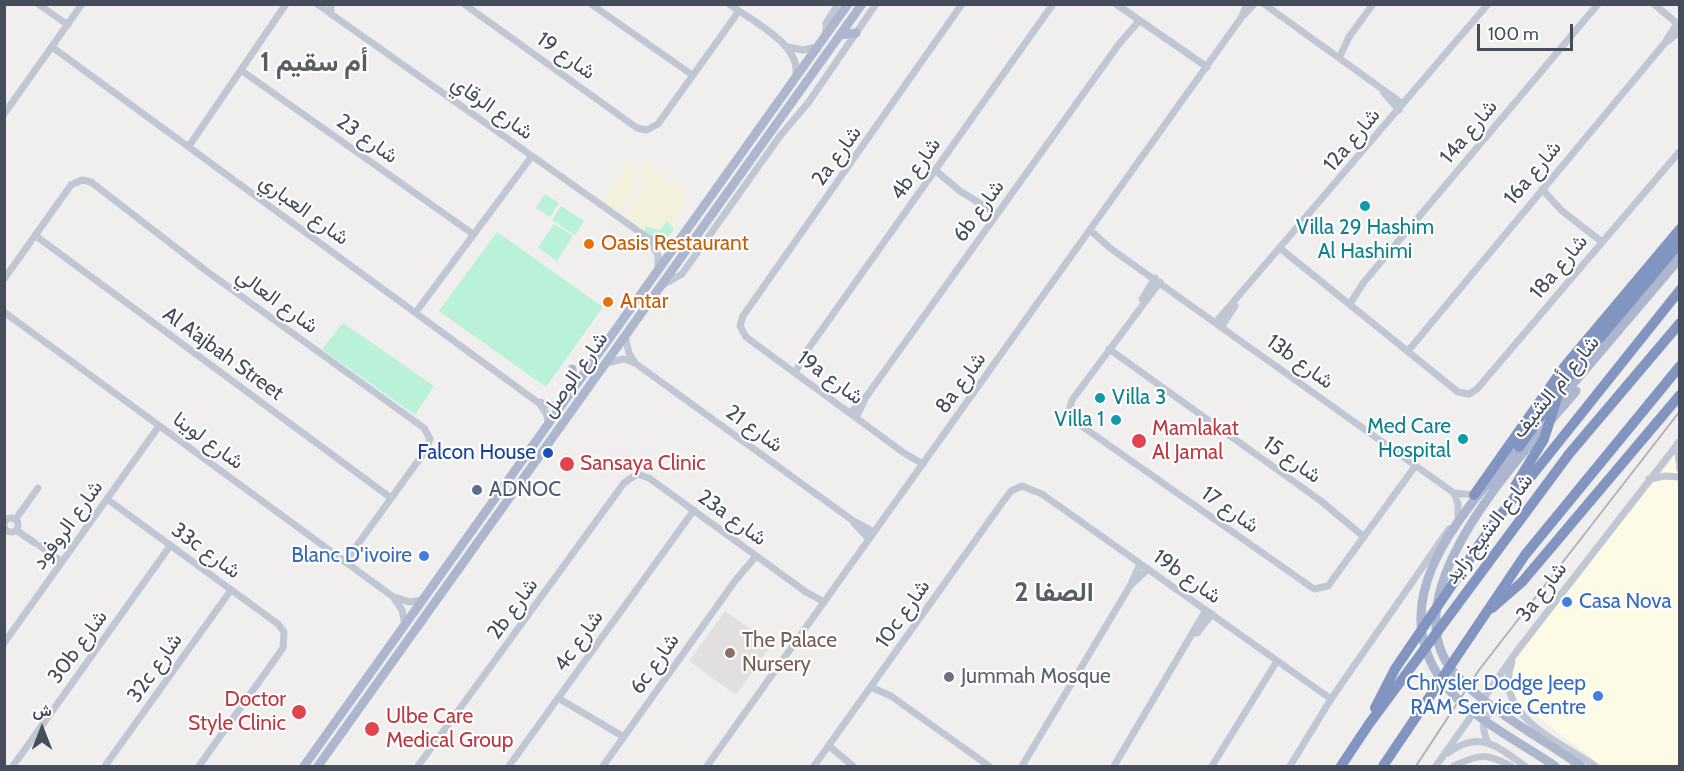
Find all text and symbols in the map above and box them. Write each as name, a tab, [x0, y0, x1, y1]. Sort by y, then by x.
scale bar	[1480, 12, 1576, 50]
text: 100 m	[1488, 23, 1539, 45]
street label: شارع 19	[532, 27, 600, 85]
district label: أم سقيم 1	[260, 47, 368, 79]
street label: شارع الرقاي	[446, 71, 538, 145]
street label: 14a شارع	[1435, 95, 1503, 169]
street label: 12a شارع	[1318, 103, 1386, 177]
street label: شارع 23	[331, 109, 403, 169]
street label: 2a شارع	[807, 121, 867, 191]
street label: 4b شارع	[885, 133, 947, 205]
street label: 16a شارع	[1499, 136, 1567, 210]
street label: شارع العباري	[254, 169, 354, 251]
street label: 6b شارع	[948, 175, 1010, 247]
marker: Villa 29 Hashim Al Hashimi	[1358, 199, 1372, 213]
place label: Villa 29 Hashim Al Hashimi	[1296, 215, 1434, 265]
street label: 18a شارع	[1525, 230, 1593, 304]
place label: Oasis Restaurant	[601, 231, 749, 257]
marker: Oasis Restaurant	[582, 237, 596, 251]
street label: شارع العالي	[231, 263, 323, 339]
place label: Antar	[620, 289, 668, 315]
marker: Antar	[601, 295, 615, 309]
street label: Al A’ajbah Street	[158, 302, 288, 406]
street label: شارع الوصل	[536, 327, 614, 423]
street label: 13b شارع	[1262, 329, 1338, 395]
street label: شارع أم الشيف	[1507, 331, 1605, 443]
street label: 19a شارع	[792, 346, 868, 410]
street label: 8a شارع	[930, 347, 992, 419]
place label: Villa 3	[1112, 385, 1166, 411]
marker: Villa 3	[1093, 391, 1107, 405]
street label: شارع 21	[720, 400, 788, 458]
street label: شارع لوينا	[168, 407, 248, 475]
place label: Villa 1	[1054, 407, 1104, 433]
marker: Villa 1	[1109, 413, 1123, 427]
place label: Med Care Hospital	[1367, 414, 1451, 464]
place label: Mamlakat Al Jamal	[1152, 416, 1239, 466]
street label: شارع 15	[1258, 431, 1326, 489]
marker: Mamlakat Al Jamal	[1130, 432, 1148, 450]
marker: Med Care Hospital	[1456, 432, 1470, 446]
place label: Falcon House	[417, 440, 536, 466]
marker: Falcon House	[541, 446, 555, 460]
place label: Sansaya Clinic	[580, 451, 706, 477]
marker: Sansaya Clinic	[558, 455, 576, 473]
street label: شارع الشيخ زايد	[1439, 469, 1539, 589]
street label: شارع الروفود	[27, 476, 109, 574]
place label: ADNOC	[489, 477, 561, 503]
street label: شارع 17	[1196, 481, 1264, 539]
marker: ADNOC	[470, 483, 484, 497]
street label: 23a شارع	[692, 484, 772, 552]
street label: 33c شارع	[167, 518, 245, 584]
place label: Blanc D'ivoire	[291, 543, 412, 569]
street label: 19b شارع	[1148, 544, 1226, 610]
marker: Blanc D'ivoire	[417, 549, 431, 563]
street label: 3a شارع	[1511, 557, 1573, 627]
street label: 2b شارع	[482, 573, 544, 645]
street label: 10c شارع	[870, 575, 936, 653]
district label: الصفا 2	[1014, 577, 1094, 609]
place label: Casa Nova	[1579, 589, 1672, 615]
marker: Casa Nova	[1560, 595, 1574, 609]
street label: 30b شارع	[43, 605, 113, 689]
street label: 4c شارع	[549, 606, 609, 676]
street label: 32c شارع	[122, 628, 188, 708]
place label: The Palace Nursery	[742, 628, 837, 678]
street label: 6c شارع	[625, 629, 685, 699]
marker: The Palace Nursery	[723, 646, 737, 660]
place label: Jummah Mosque	[961, 664, 1111, 690]
marker: Jummah Mosque	[942, 670, 956, 684]
place label: Chrysler Dodge Jeep RAM Service Centre	[1406, 671, 1586, 721]
place label: Doctor Style Clinic	[188, 687, 286, 737]
marker: Chrysler Dodge Jeep RAM Service Centre	[1591, 689, 1605, 703]
north arrow	[12, 699, 72, 759]
text: ش	[32, 701, 52, 720]
marker: Doctor Style Clinic	[290, 703, 308, 721]
place label: Ulbe Care Medical Group	[386, 704, 514, 754]
marker: Ulbe Care Medical Group	[363, 720, 381, 738]

